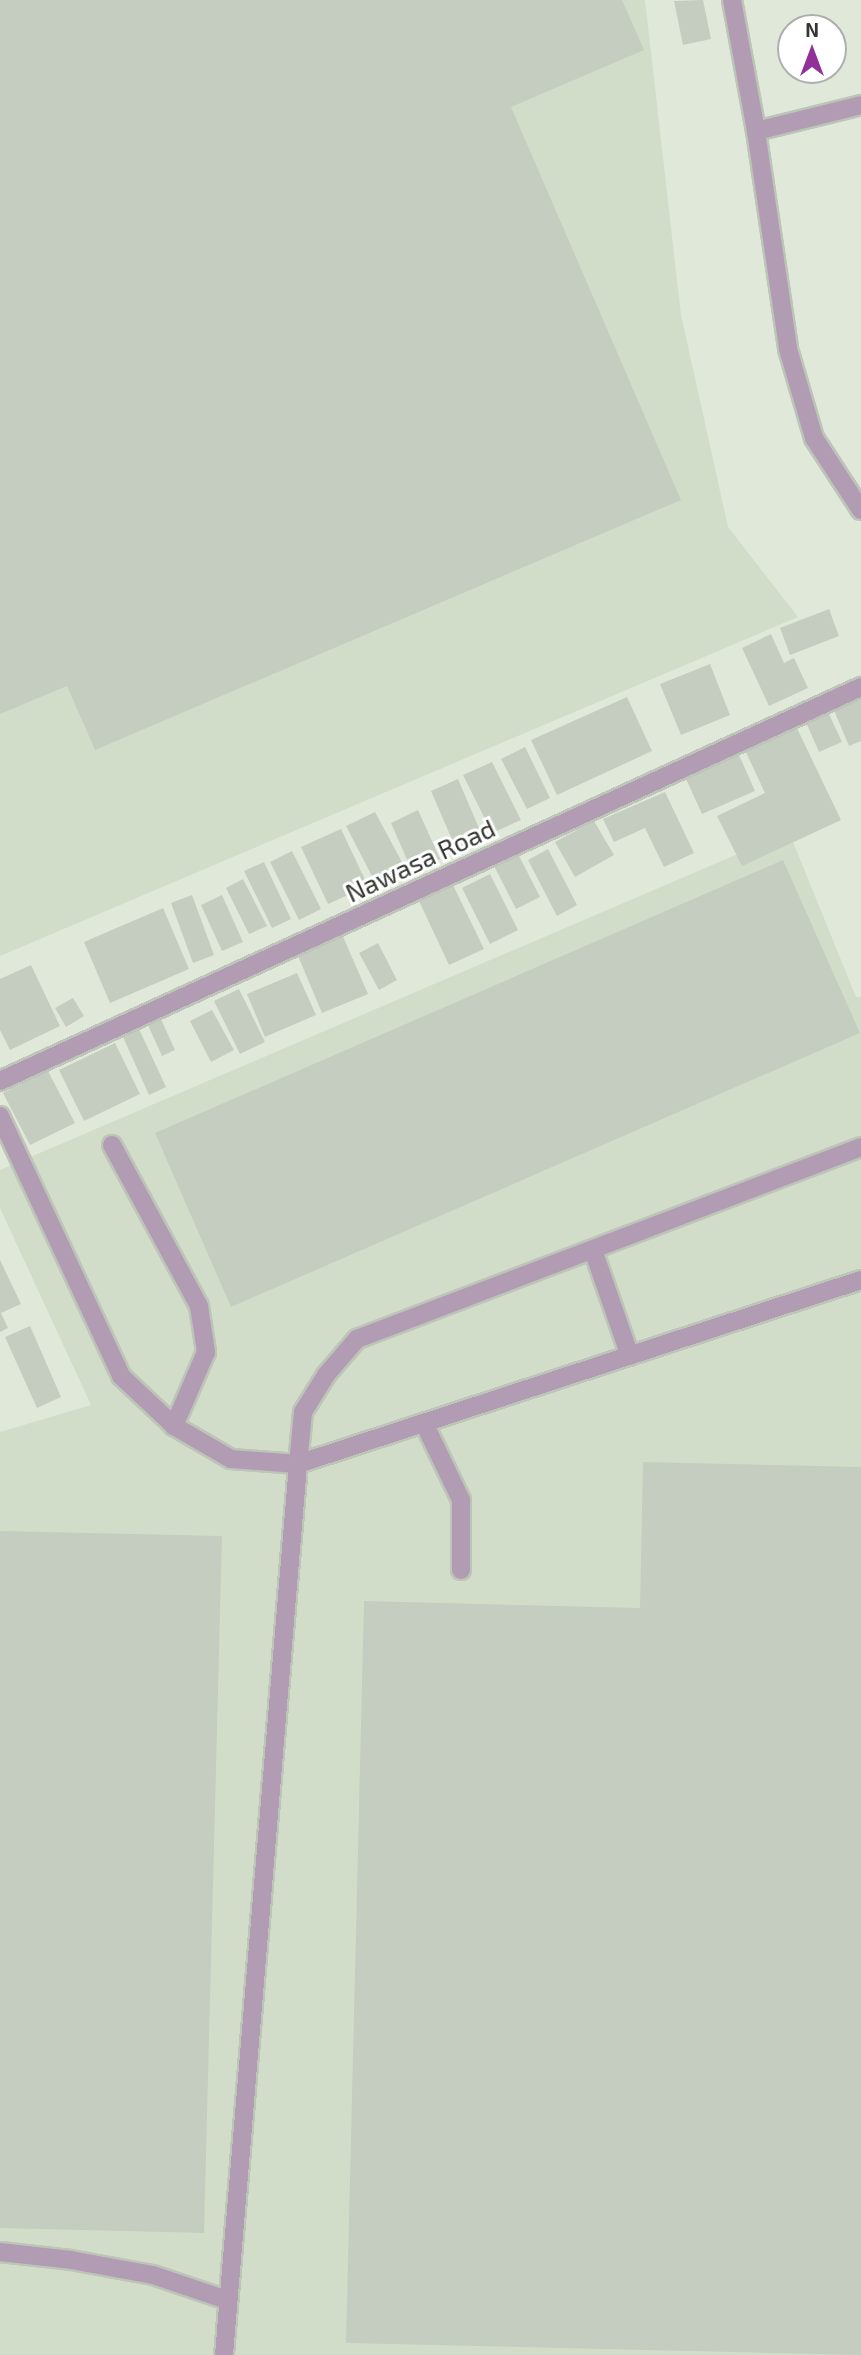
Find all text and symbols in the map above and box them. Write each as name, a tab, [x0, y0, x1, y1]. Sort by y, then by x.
north arrow	[777, 14, 847, 84]
text: N	[805, 18, 819, 41]
street label: Nawasa Road	[340, 812, 500, 908]

